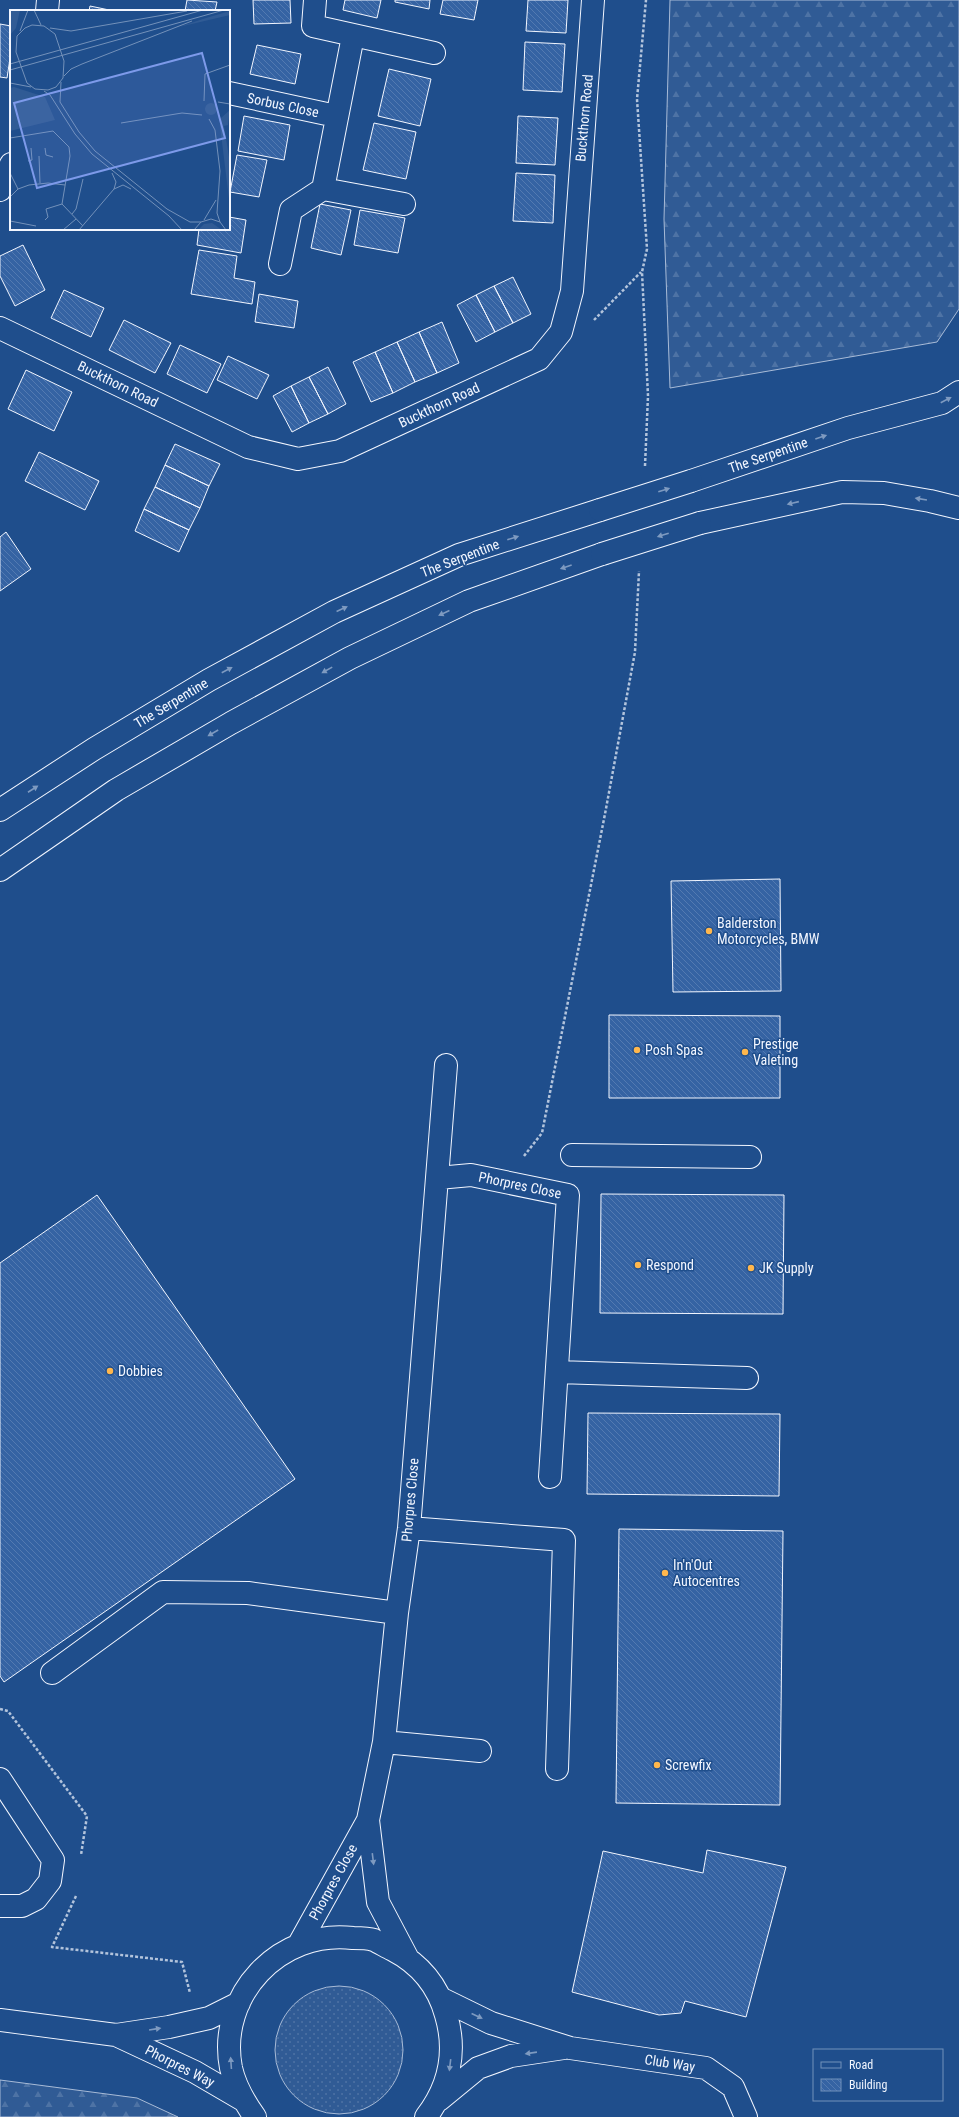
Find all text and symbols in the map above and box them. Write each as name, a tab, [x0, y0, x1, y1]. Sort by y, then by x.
inset map	[10, 10, 230, 230]
street label: Buckthorn Road	[572, 74, 596, 162]
street label: Sorbus Close	[246, 90, 321, 120]
street label: Buckthorn Road	[75, 358, 161, 410]
street label: Buckthorn Road	[396, 379, 482, 431]
one-way arrow	[940, 397, 951, 403]
street label: The Serpentine	[726, 434, 810, 476]
one-way arrow	[816, 434, 828, 440]
one-way arrow	[659, 487, 671, 493]
one-way arrow	[915, 496, 927, 502]
one-way arrow	[787, 500, 799, 506]
one-way arrow	[657, 532, 669, 538]
one-way arrow	[508, 535, 520, 541]
street label: The Serpentine	[418, 536, 502, 580]
one-way arrow	[559, 564, 571, 570]
one-way arrow	[336, 606, 348, 612]
one-way arrow	[438, 610, 450, 616]
one-way arrow	[221, 667, 233, 673]
one-way arrow	[322, 667, 333, 673]
street label: The Serpentine	[131, 675, 211, 731]
one-way arrow	[208, 729, 219, 736]
one-way arrow	[28, 785, 38, 793]
place label: Balderston Motorcycles, BMW	[717, 915, 820, 947]
marker: Balderston Motorcycles, BMW	[704, 926, 714, 936]
place label: Prestige Valeting	[753, 1036, 799, 1068]
place label: Posh Spas	[645, 1042, 703, 1058]
marker: Posh Spas	[632, 1045, 642, 1055]
marker: Prestige Valeting	[740, 1047, 750, 1057]
street label: Phorpres Close	[477, 1168, 563, 1202]
place label: Respond	[646, 1257, 694, 1273]
marker: Respond	[633, 1260, 643, 1270]
place label: JK Supply	[759, 1260, 814, 1276]
marker: JK Supply	[746, 1263, 756, 1273]
place label: Dobbies	[118, 1363, 163, 1379]
marker: Dobbies	[105, 1366, 115, 1376]
street label: Phorpres Close	[398, 1457, 422, 1543]
place label: In'n'Out Autocentres	[673, 1557, 740, 1589]
marker: In'n'Out Autocentres	[660, 1568, 670, 1578]
place label: Screwfix	[665, 1757, 712, 1773]
marker: Screwfix	[652, 1760, 662, 1770]
street label: Phorpres Close	[306, 1841, 361, 1923]
one-way arrow	[369, 1853, 376, 1865]
one-way arrow	[471, 2013, 483, 2019]
one-way arrow	[149, 2026, 161, 2032]
street label: Phorpres Way	[143, 2042, 218, 2090]
legend	[813, 2049, 943, 2101]
one-way arrow	[525, 2050, 537, 2056]
street label: Club Way	[644, 2051, 697, 2075]
one-way arrow	[228, 2057, 235, 2069]
text: Road	[849, 2058, 873, 2072]
one-way arrow	[446, 2059, 453, 2071]
text: Building	[849, 2078, 887, 2092]

